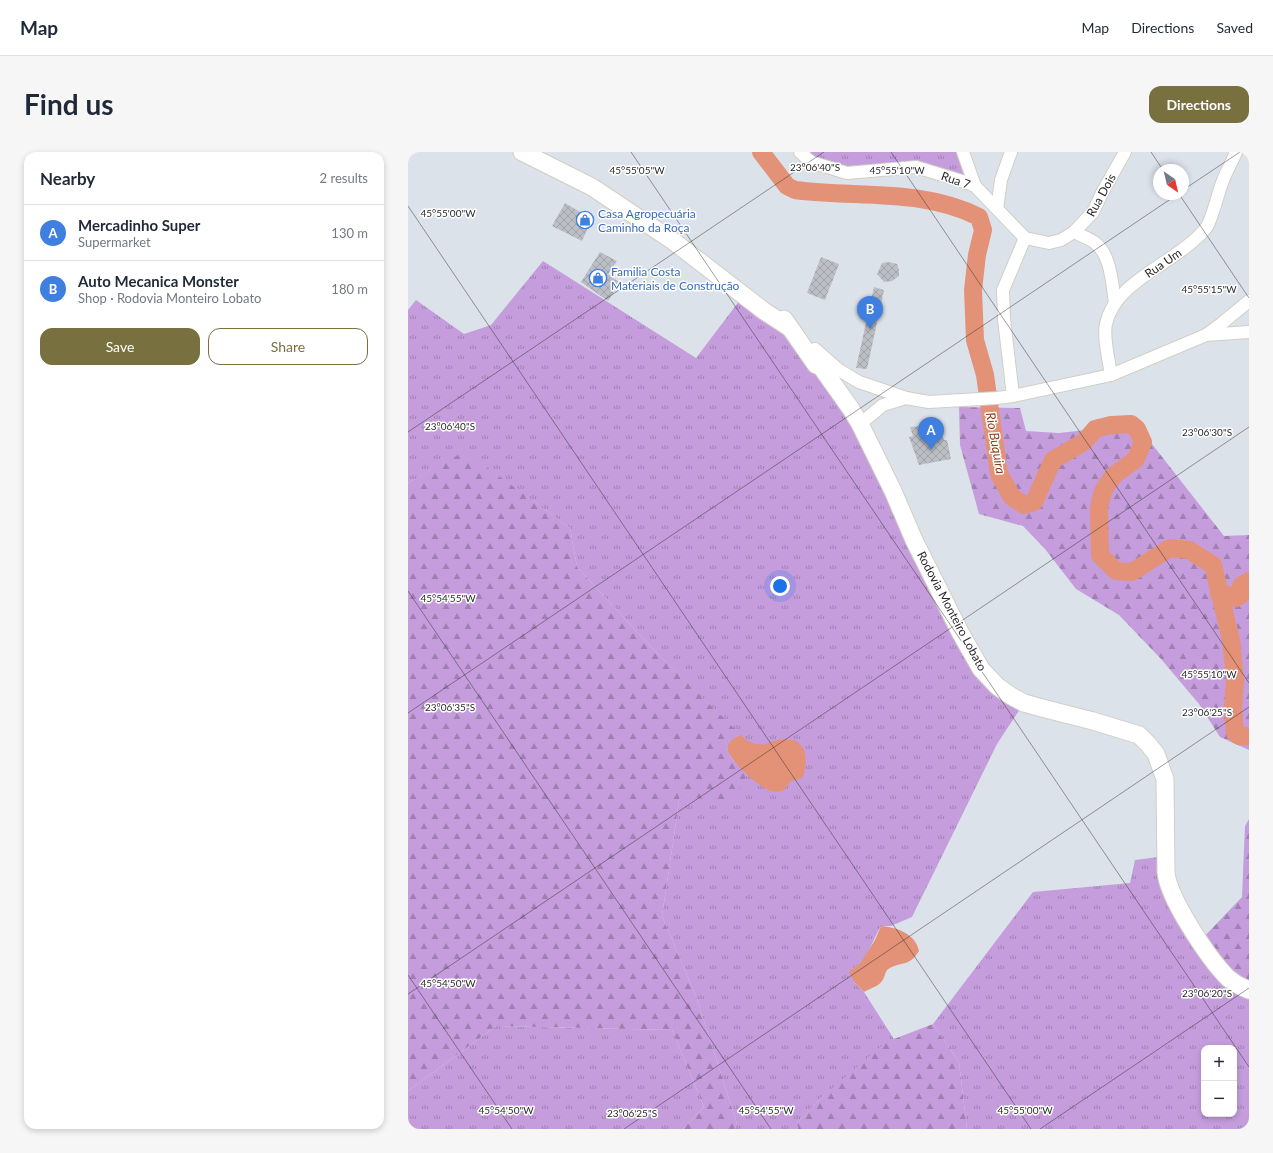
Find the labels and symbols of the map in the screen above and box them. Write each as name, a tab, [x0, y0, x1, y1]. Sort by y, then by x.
text: 23°06'40"S	[790, 161, 840, 173]
text: 45°55'05"W	[609, 164, 665, 176]
text: 45°55'10"W	[869, 164, 925, 176]
north arrow	[1153, 164, 1189, 200]
street label: Rua 7	[939, 168, 973, 192]
street label: Rua Dois	[1083, 171, 1119, 219]
place label: Casa Agropecuária Caminho da Roça	[598, 206, 696, 235]
text: 45°55'00"W	[420, 207, 476, 219]
shop icon: Casa Agropecuária Caminho da Roça	[575, 210, 595, 230]
street label: Rua Um	[1142, 245, 1184, 281]
place label: Familia Costa Materiais de Construção	[611, 264, 740, 293]
shop icon: Familia Costa Materiais de Construção	[588, 268, 608, 288]
text: 45°55'15"W	[1181, 283, 1237, 295]
pin: B	[857, 296, 883, 329]
water label: Rio Buquira	[983, 411, 1009, 475]
pin: A	[918, 417, 944, 450]
text: 23°06'40"S	[425, 420, 475, 432]
text: 23°06'30"S	[1182, 426, 1232, 438]
street label: Rodovia Monteiro Lobato	[914, 549, 990, 674]
your location	[770, 576, 790, 596]
text: 45°54'55"W	[420, 592, 476, 604]
text: 45°55'10"W	[1181, 668, 1237, 680]
text: 23°06'35"S	[425, 701, 475, 713]
text: 23°06'25"S	[1182, 706, 1232, 718]
text: 45°54'50"W	[420, 977, 476, 989]
text: 23°06'20"S	[1182, 987, 1232, 999]
text: 45°54'50"W	[478, 1104, 534, 1116]
text: 45°54'55"W	[738, 1104, 794, 1116]
text: 45°55'00"W	[997, 1104, 1053, 1116]
text: 23°06'25"S	[607, 1107, 657, 1119]

